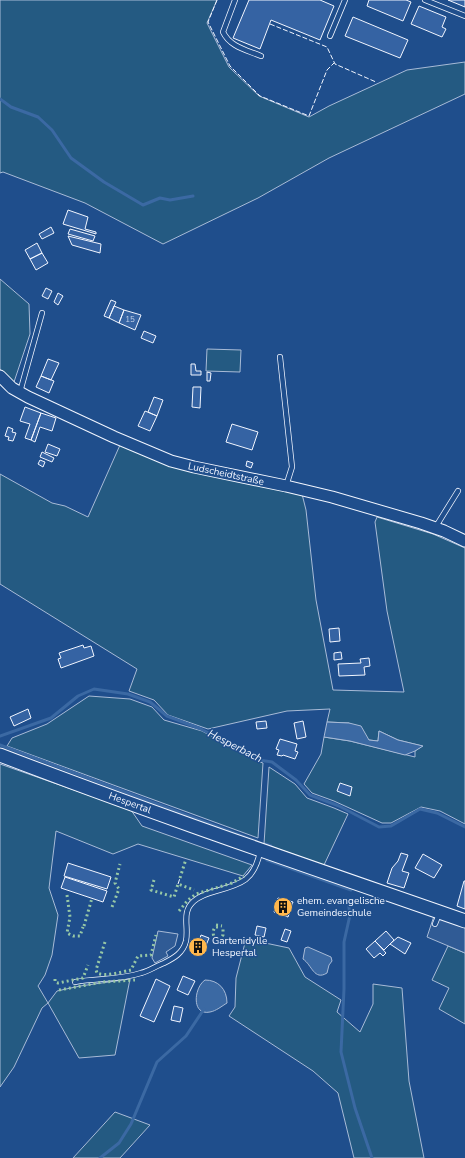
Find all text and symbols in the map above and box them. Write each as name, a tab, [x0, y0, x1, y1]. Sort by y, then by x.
house number: 15	[125, 314, 135, 325]
street label: Ludscheidtstraße	[187, 459, 265, 489]
water label: Hesperbach	[205, 726, 265, 766]
street label: Hespertal	[107, 789, 153, 817]
place label: ehem. evangelische Gemeindeschule	[297, 894, 385, 920]
building icon: ehem. evangelische Gemeindeschule	[272, 896, 294, 918]
place label: Gartenidylle Hespertal	[212, 934, 267, 960]
building icon: Gartenidylle Hespertal	[187, 936, 209, 958]

